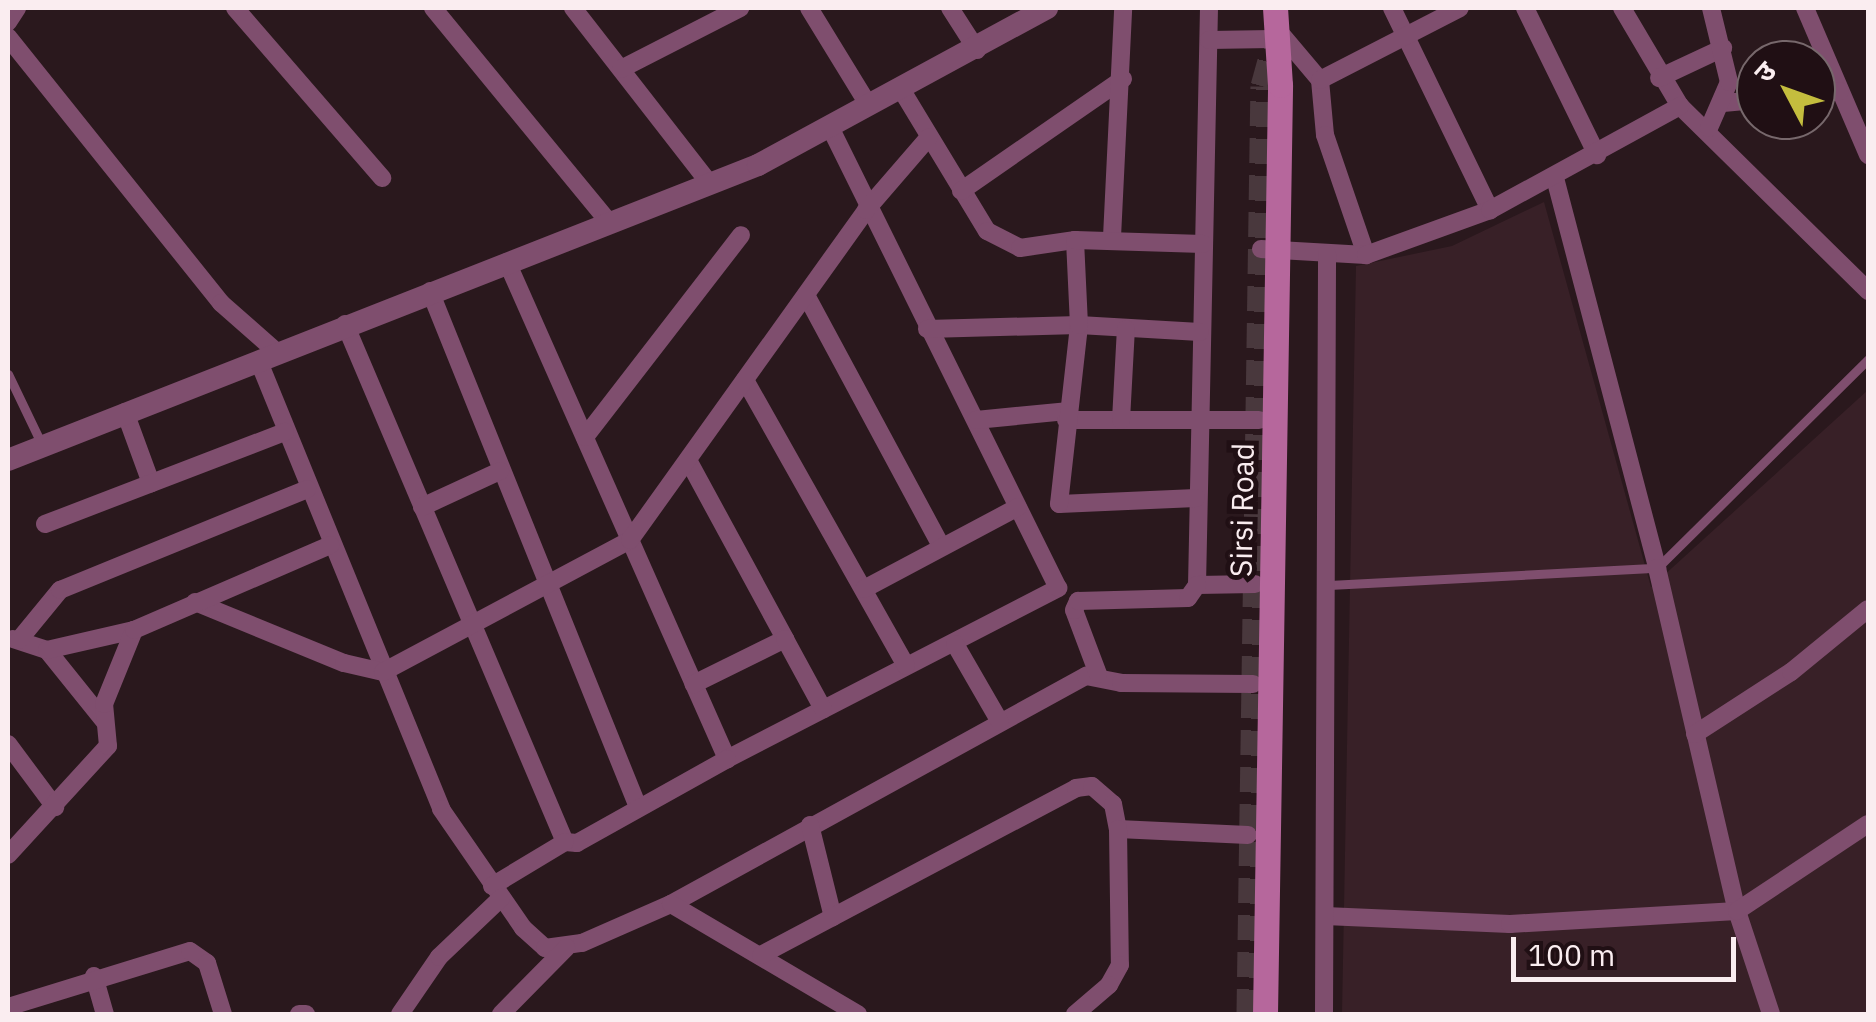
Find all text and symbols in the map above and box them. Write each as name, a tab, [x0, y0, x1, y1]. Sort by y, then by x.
north arrow	[1736, 40, 1836, 140]
text: उ	[1745, 53, 1784, 90]
street label: Sirsi Road	[1223, 443, 1261, 577]
scale bar	[1516, 917, 1741, 979]
text: 100 m	[1528, 935, 1615, 974]

